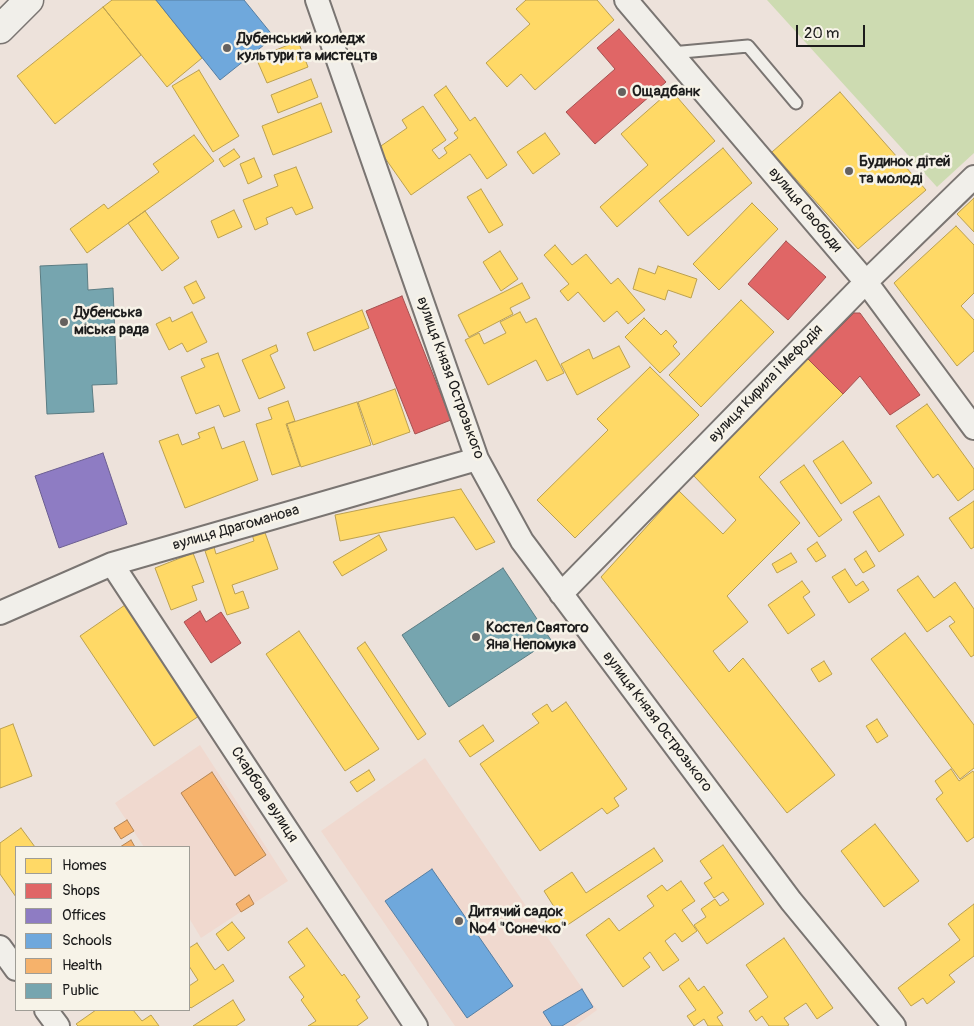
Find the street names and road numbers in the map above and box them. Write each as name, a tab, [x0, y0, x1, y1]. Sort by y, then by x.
street label: вулиця Свободи	[764, 164, 846, 256]
street label: вулиця Князя Острозького	[412, 294, 488, 462]
street label: вулиця Кирила і Мефодія	[705, 321, 827, 447]
street label: вулиця Драгоманова	[171, 501, 301, 555]
street label: вулиця Князя Острозького	[598, 648, 716, 796]
street label: Скарбова вулиця	[226, 744, 302, 846]

